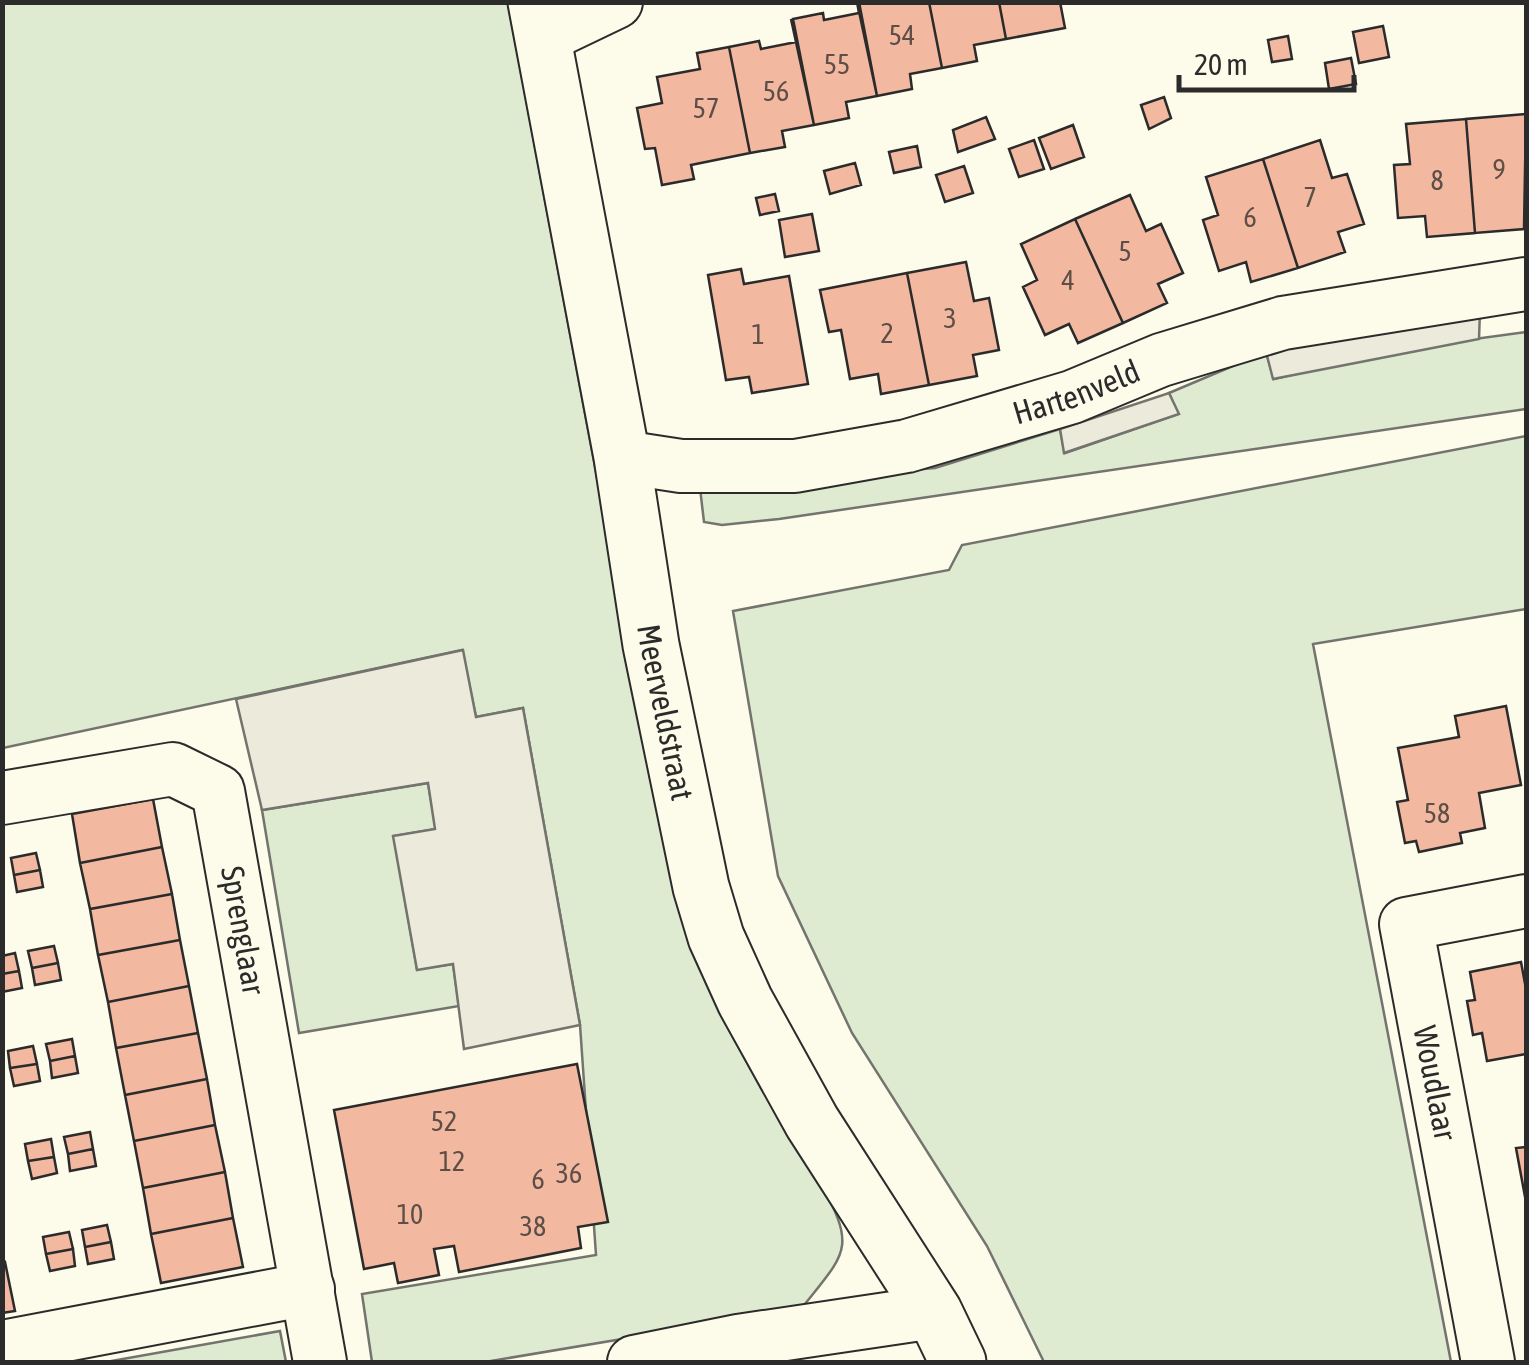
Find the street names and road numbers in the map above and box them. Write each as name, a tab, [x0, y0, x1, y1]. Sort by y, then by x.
street label: Hartenveld	[1008, 352, 1145, 432]
street label: Meerveldstraat	[630, 622, 702, 804]
street label: Sprenglaar	[214, 863, 273, 998]
street label: Woudlaar	[1406, 1023, 1465, 1144]

